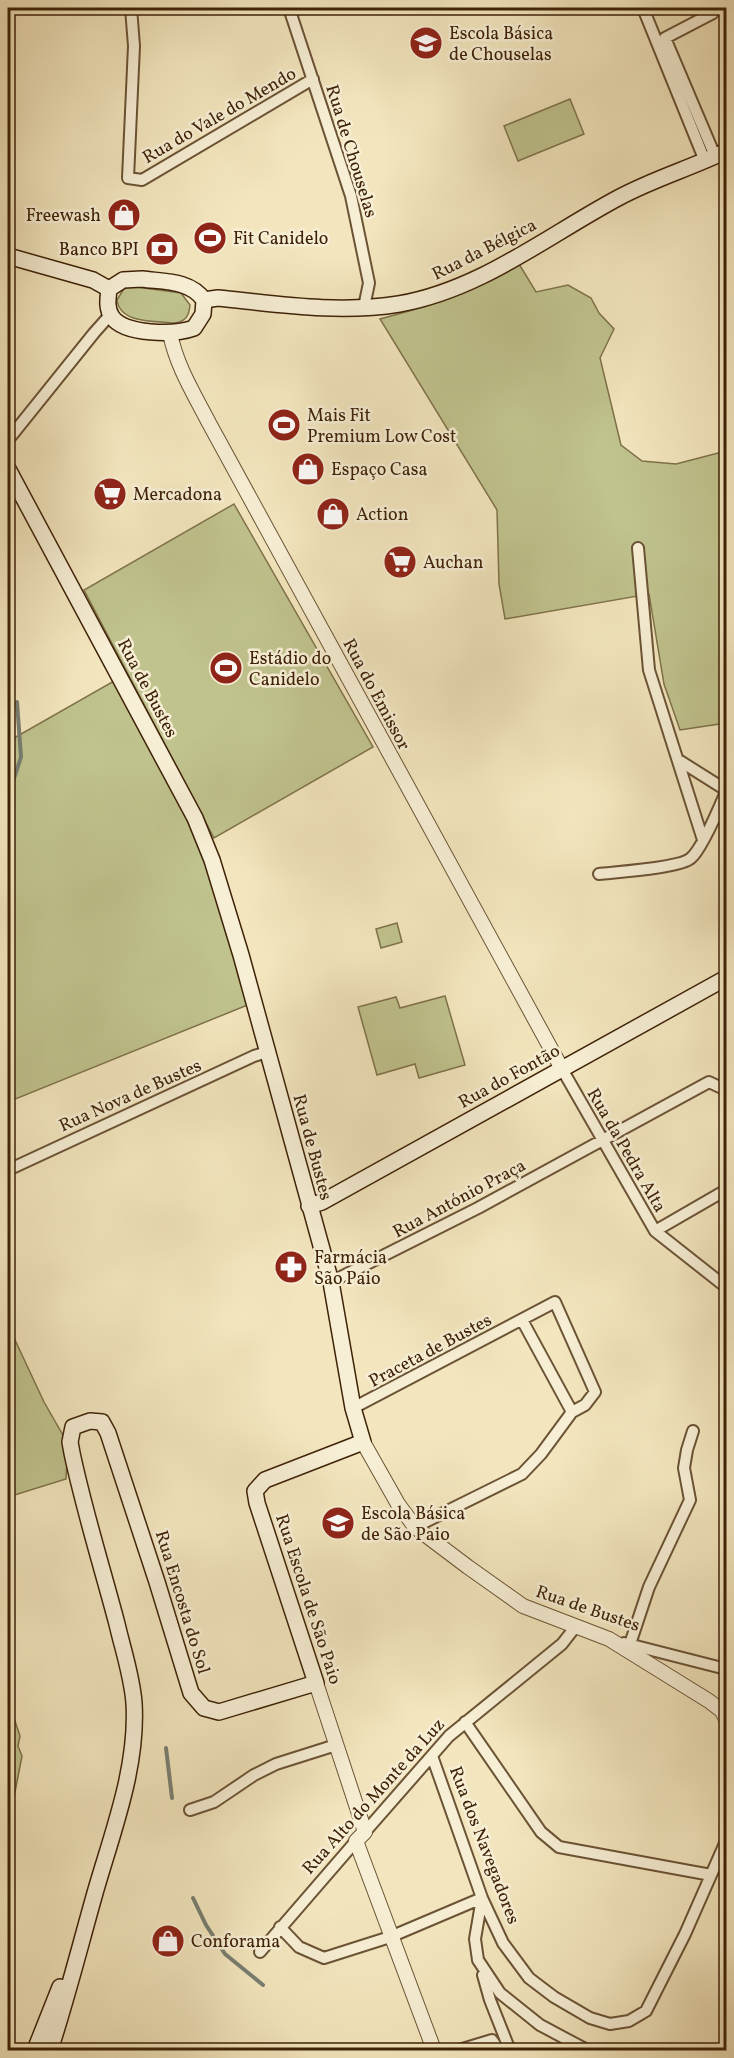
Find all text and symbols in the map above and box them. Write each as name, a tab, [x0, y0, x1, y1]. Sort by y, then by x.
place label: Escola Básica de Chouselas	[449, 22, 553, 68]
school or university icon: Escola Básica de Chouselas	[408, 25, 444, 61]
street label: Rua do Vale do Mendo	[138, 62, 301, 171]
street label: Rua de Chouselas	[318, 82, 383, 221]
shop icon: Freewash	[106, 197, 142, 233]
place label: Freewash	[26, 204, 101, 229]
street label: Rua da Bélgica	[428, 213, 541, 287]
sports icon: Fit Canidelo	[192, 220, 228, 256]
place label: Fit Canidelo	[233, 227, 328, 252]
bank icon: Banco BPI	[144, 231, 180, 267]
place label: Banco BPI	[59, 238, 139, 263]
place label: Mais Fit Premium Low Cost	[307, 404, 456, 450]
sports icon: Mais Fit Premium Low Cost	[266, 407, 302, 443]
shop icon: Espaço Casa	[290, 451, 326, 487]
place label: Espaço Casa	[331, 458, 427, 483]
supermarket icon: Mercadona	[92, 476, 128, 512]
place label: Mercadona	[133, 483, 222, 508]
shop icon: Action	[315, 496, 351, 532]
place label: Action	[356, 503, 409, 528]
supermarket icon: Auchan	[382, 544, 418, 580]
place label: Auchan	[423, 551, 484, 576]
street label: Rua de Bustes	[110, 635, 183, 743]
street label: Rua do Emissor	[336, 635, 416, 755]
place label: Estádio do Canidelo	[249, 647, 331, 693]
sports icon: Estádio do Canidelo	[208, 650, 244, 686]
street label: Rua do Fontão	[454, 1039, 565, 1116]
street label: Rua Nova de Bustes	[55, 1054, 206, 1139]
street label: Rua da Pedra Alta	[580, 1084, 672, 1218]
street label: Rua de Bustes	[285, 1092, 338, 1203]
street label: Rua António Praça	[389, 1154, 531, 1245]
place label: Farmácia São Paio	[314, 1246, 387, 1292]
pharmacy icon: Farmácia São Paio	[273, 1249, 309, 1285]
street label: Praceta de Bustes	[365, 1308, 497, 1394]
place label: Escola Básica de São Paio	[361, 1502, 465, 1548]
school or university icon: Escola Básica de São Paio	[320, 1505, 356, 1541]
street label: Rua Escola de São Paio	[268, 1511, 347, 1688]
street label: Rua Encosta do Sol	[148, 1528, 215, 1677]
street label: Rua de Bustes	[532, 1580, 643, 1639]
street label: Rua Alto do Monte da Luz	[297, 1713, 451, 1881]
street label: Rua dos Navegadores	[442, 1763, 525, 1928]
shop icon: Conforama	[150, 1923, 186, 1959]
place label: Conforama	[191, 1930, 280, 1955]

